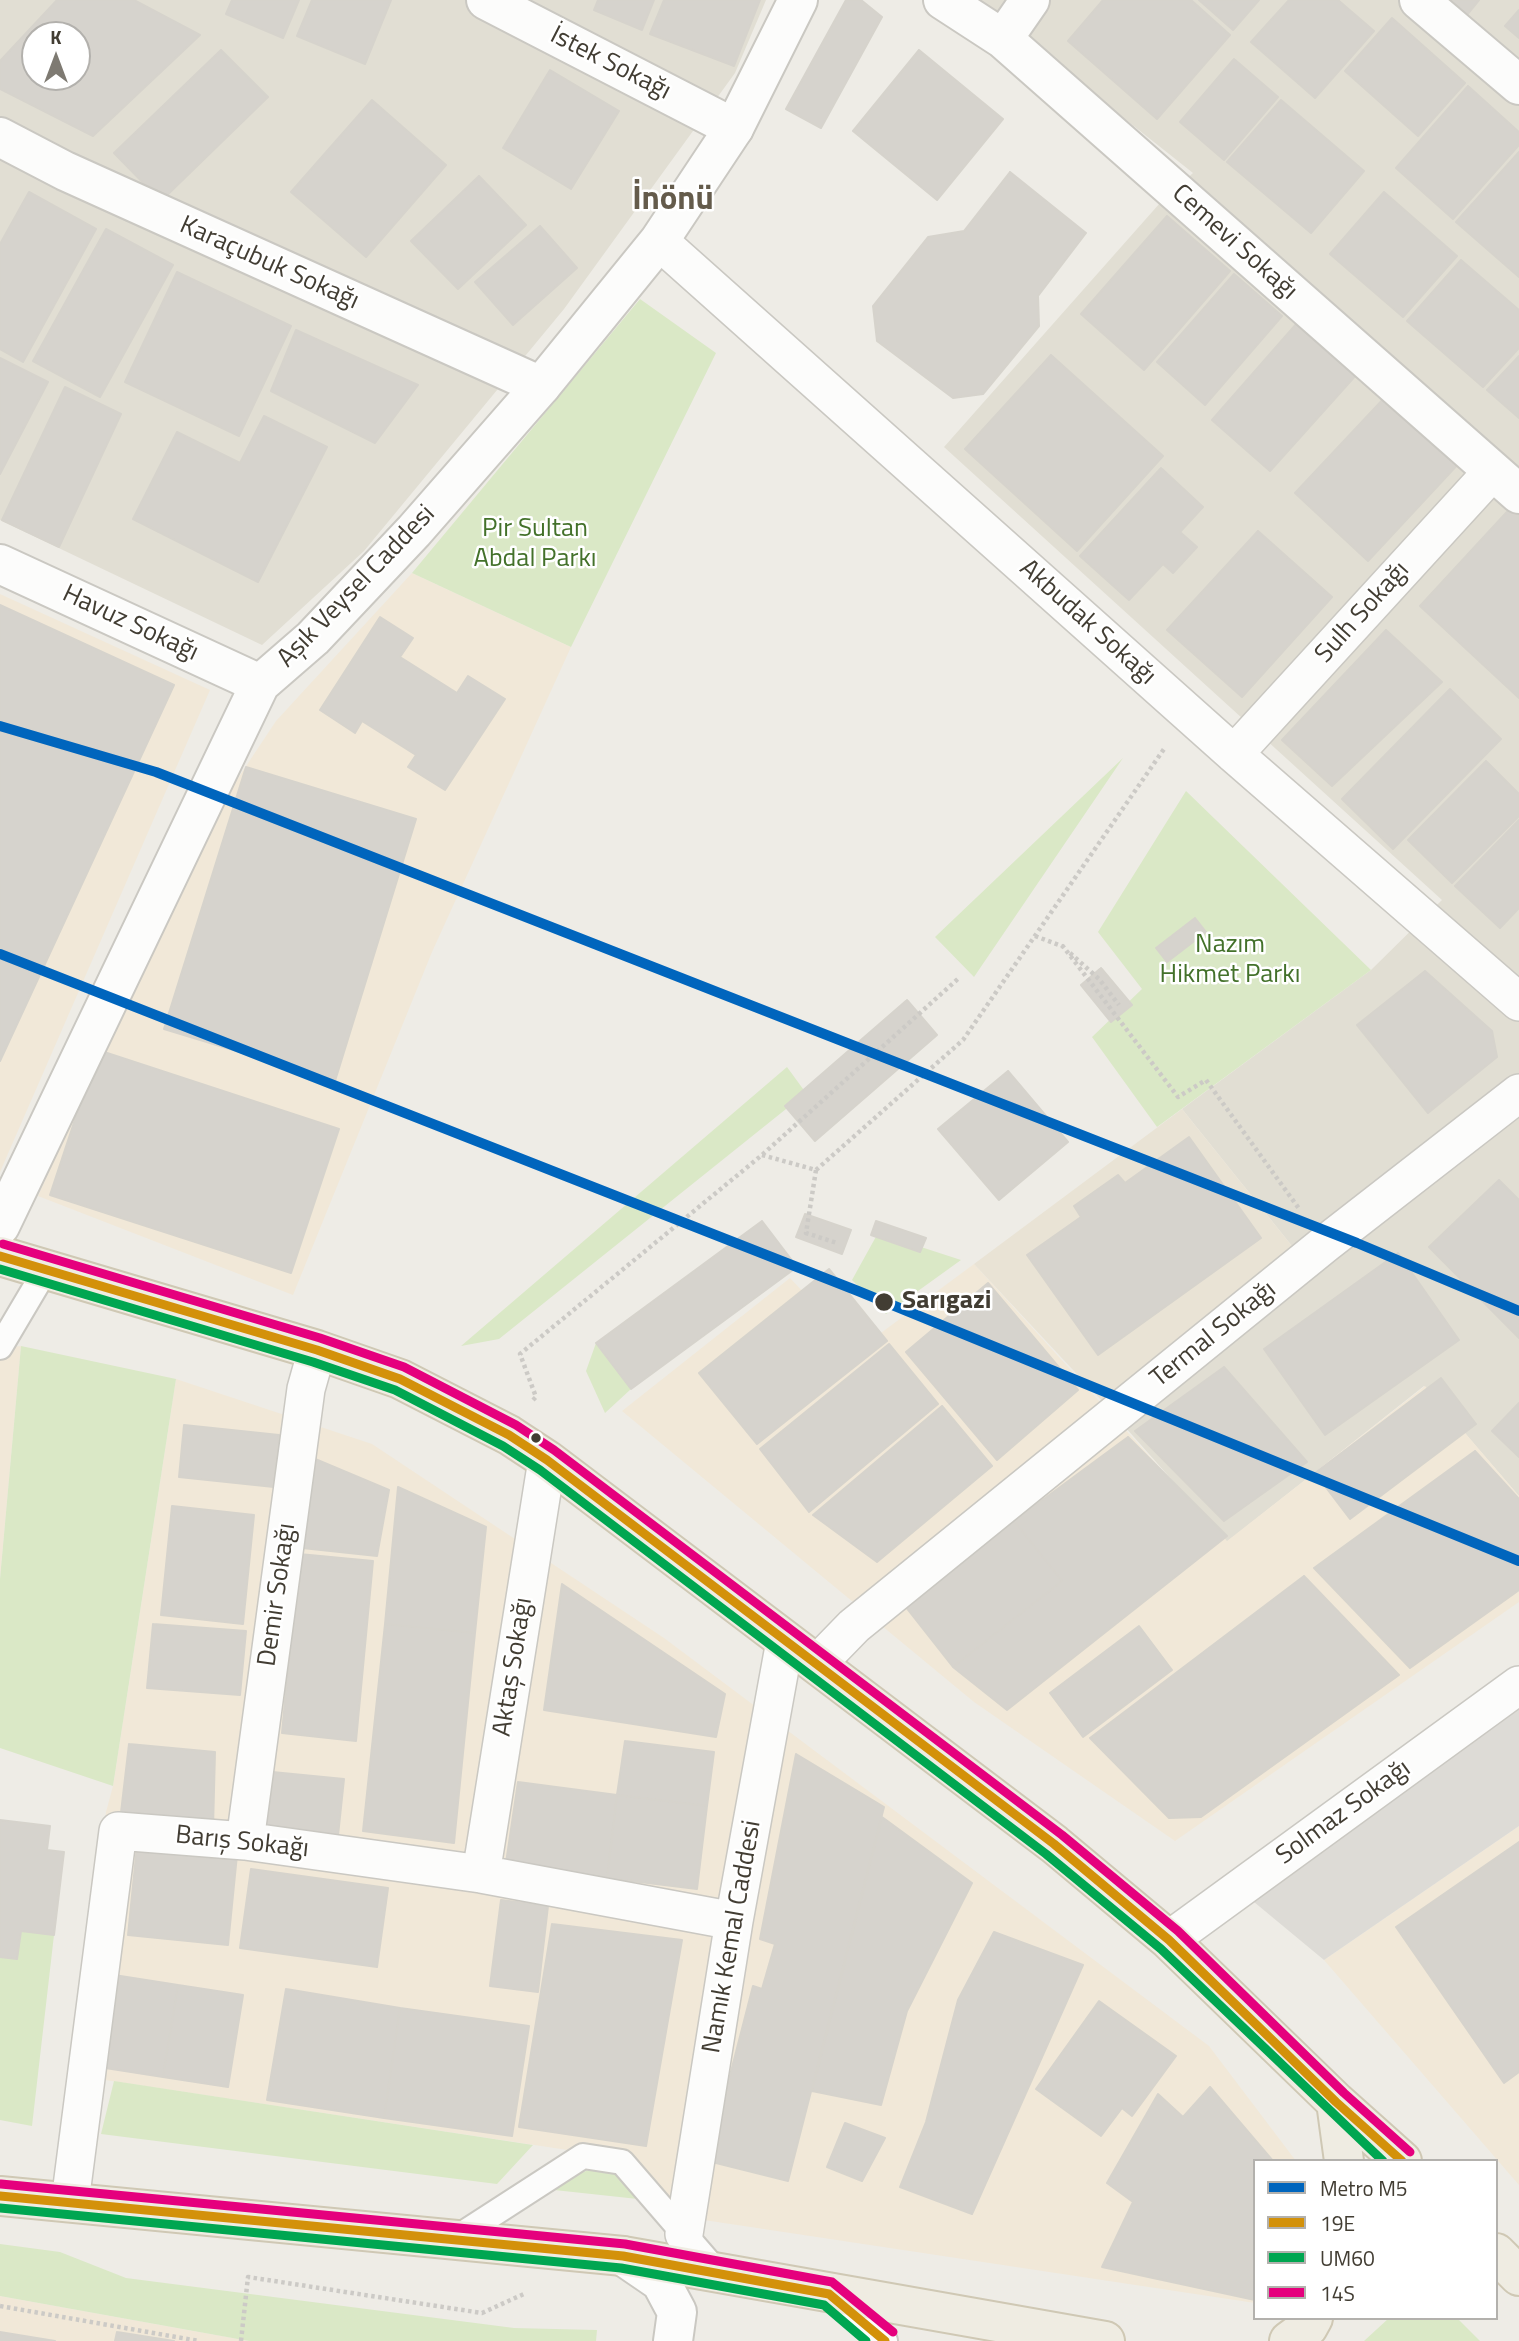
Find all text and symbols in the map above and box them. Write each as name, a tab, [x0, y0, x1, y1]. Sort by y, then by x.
street label: İstek Sokağı	[544, 20, 676, 108]
north arrow	[21, 21, 91, 91]
text: K	[50, 22, 62, 51]
street label: Cemevi Sokağı	[1165, 179, 1303, 307]
district label: İnönü	[632, 181, 714, 221]
street label: Karaçubuk Sokağı	[175, 211, 363, 317]
street label: Aşık Veysel Caddesi	[272, 499, 442, 675]
park label: Pir Sultan Abdal Parkı	[473, 514, 597, 576]
street label: Akbudak Sokağı	[1012, 554, 1162, 692]
street label: Sulh Sokağı	[1309, 556, 1417, 670]
street label: Havuz Sokağı	[57, 579, 203, 669]
park label: Nazım Hikmet Parkı	[1160, 930, 1300, 992]
street label: Termal Sokağı	[1145, 1275, 1283, 1395]
place label: Sarıgazi	[902, 1286, 991, 1318]
marker: Sarıgazi	[873, 1291, 895, 1313]
unlabelled marker	[529, 1431, 543, 1445]
street label: Demir Sokağı	[253, 1521, 303, 1669]
street label: Aktaş Sokağı	[488, 1595, 540, 1739]
street label: Solmaz Sokağı	[1271, 1754, 1417, 1872]
street label: Namık Kemal Caddesi	[697, 1818, 769, 2056]
street label: Barış Sokağı	[174, 1820, 310, 1866]
legend	[1253, 2159, 1498, 2320]
text: Metro M5	[1320, 2172, 1408, 2204]
text: 19E	[1320, 2207, 1355, 2239]
text: UM60	[1320, 2242, 1375, 2274]
text: 14S	[1320, 2277, 1355, 2309]

